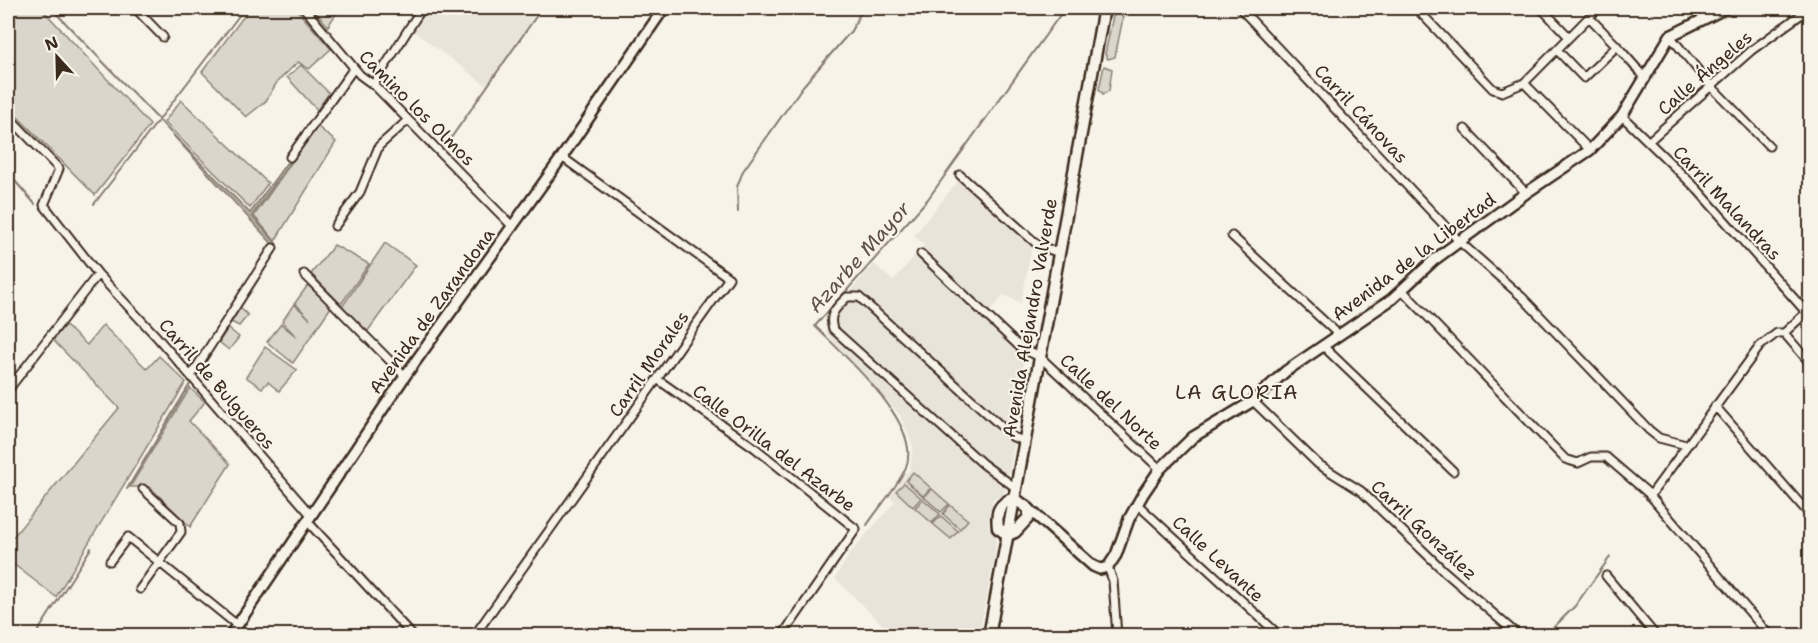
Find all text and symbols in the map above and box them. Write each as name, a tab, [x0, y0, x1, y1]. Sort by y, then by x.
street label: Calle Ángeles	[1653, 25, 1757, 121]
north arrow	[27, 27, 87, 87]
text: N	[42, 31, 61, 56]
street label: Camino los Olmos	[354, 45, 480, 171]
street label: Carril Cánovas	[1309, 59, 1413, 169]
street label: Carril Malandras	[1668, 140, 1786, 266]
street label: Avenida de la Libertad	[1327, 187, 1501, 327]
water label: Azarbe Mayor	[802, 195, 916, 318]
street label: Avenida Alejandro Valverde	[997, 196, 1063, 440]
street label: Avenida de Zarandona	[364, 223, 500, 399]
street label: Carril Morales	[603, 306, 695, 422]
street label: Carril de Bulgueros	[153, 313, 281, 455]
street label: Calle del Norte	[1055, 348, 1167, 456]
street label: Calle Orilla del Azarbe	[688, 379, 860, 517]
district label: LA GLORIA	[1175, 379, 1299, 405]
street label: Carril González	[1366, 475, 1482, 585]
street label: Calle Levante	[1167, 510, 1269, 608]

